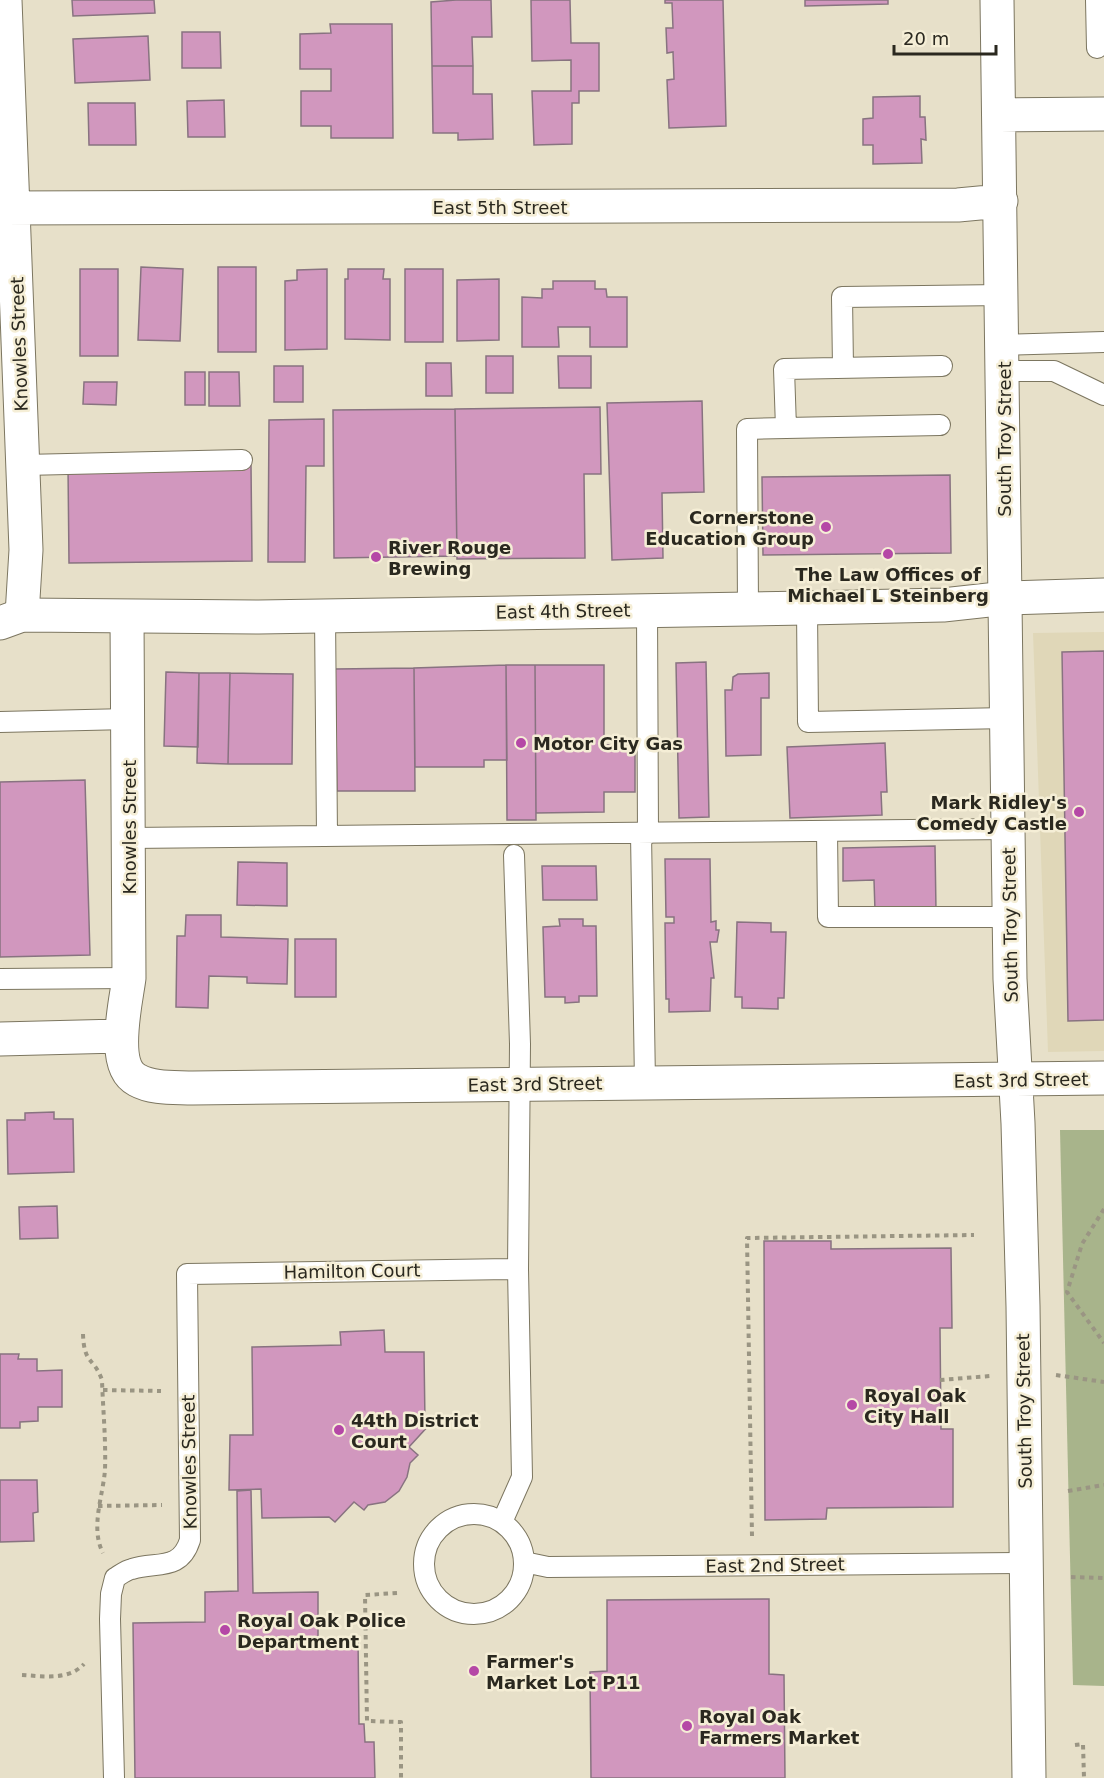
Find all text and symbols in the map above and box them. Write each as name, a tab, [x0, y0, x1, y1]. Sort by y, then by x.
scale bar	[894, 18, 996, 56]
text: 20 m	[903, 28, 949, 49]
street label: East 5th Street	[433, 197, 567, 218]
street label: Knowles Street	[6, 276, 32, 412]
street label: South Troy Street	[994, 361, 1015, 517]
place label: Cornerstone Education Group	[645, 507, 814, 549]
marker: Cornerstone Education Group	[819, 520, 833, 534]
place label: River Rouge Brewing	[388, 537, 511, 579]
marker: The Law Offices of Michael L Steinberg	[881, 547, 895, 561]
marker: River Rouge Brewing	[369, 550, 383, 564]
place label: The Law Offices of Michael L Steinberg	[787, 564, 989, 606]
street label: East 4th Street	[495, 599, 631, 623]
place label: Motor City Gas	[533, 733, 683, 754]
marker: Motor City Gas	[514, 736, 528, 750]
street label: Knowles Street	[119, 760, 140, 894]
place label: Mark Ridley's Comedy Castle	[917, 792, 1067, 834]
marker: Mark Ridley's Comedy Castle	[1072, 805, 1086, 819]
street label: South Troy Street	[998, 847, 1022, 1003]
street label: East 3rd Street	[953, 1068, 1089, 1092]
street label: East 3rd Street	[467, 1072, 603, 1096]
street label: Hamilton Court	[283, 1259, 421, 1283]
street label: South Troy Street	[1012, 1333, 1036, 1489]
place label: Royal Oak City Hall	[864, 1385, 967, 1427]
street label: Knowles Street	[177, 1394, 201, 1530]
marker: Royal Oak City Hall	[845, 1398, 859, 1412]
place label: 44th District Court	[351, 1410, 479, 1452]
marker: 44th District Court	[332, 1423, 346, 1437]
street label: East 2nd Street	[705, 1553, 845, 1577]
place label: Royal Oak Police Department	[237, 1610, 406, 1652]
marker: Royal Oak Police Department	[218, 1623, 232, 1637]
place label: Farmer's Market Lot P11	[486, 1651, 640, 1693]
marker: Farmer's Market Lot P11	[467, 1664, 481, 1678]
place label: Royal Oak Farmers Market	[699, 1706, 860, 1748]
marker: Royal Oak Farmers Market	[680, 1719, 694, 1733]

